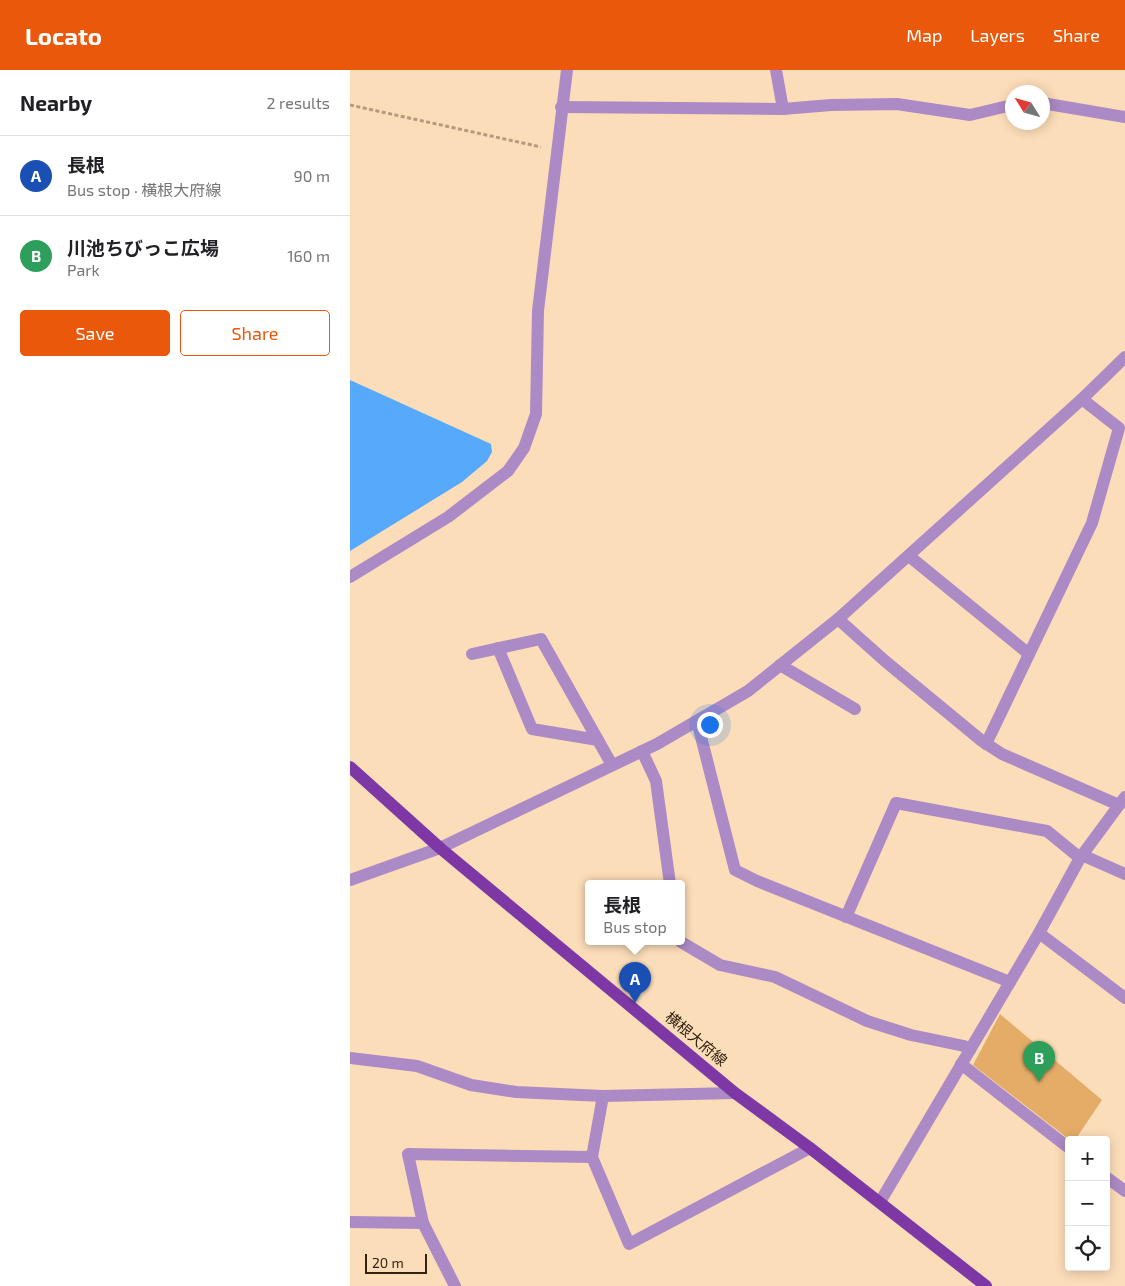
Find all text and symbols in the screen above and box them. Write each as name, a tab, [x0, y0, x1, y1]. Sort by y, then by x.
text: Locato	[25, 21, 102, 50]
text: Map	[906, 24, 942, 46]
text: Layers	[970, 24, 1025, 46]
text: Share	[1053, 24, 1100, 46]
north arrow	[1005, 85, 1050, 130]
text: Nearby	[20, 90, 92, 115]
text: 2 results	[267, 93, 330, 112]
text: 長根	[67, 153, 105, 176]
text: A	[31, 166, 41, 185]
text: 90 m	[294, 166, 330, 185]
text: Bus stop · 横根大府線	[67, 180, 221, 199]
text: 川池ちびっこ広場	[67, 236, 219, 259]
text: B	[31, 246, 41, 265]
text: 160 m	[287, 246, 330, 265]
text: Park	[67, 260, 100, 279]
button: Save	[20, 310, 170, 356]
button: Share	[180, 310, 330, 356]
your location	[697, 712, 723, 738]
popup	[585, 880, 685, 945]
text: 長根	[603, 893, 641, 916]
text: Bus stop	[603, 917, 667, 936]
pin: A	[619, 962, 651, 1003]
street label: 横根大府線	[662, 1007, 731, 1069]
pin: B	[1023, 1041, 1055, 1082]
map controls	[1065, 1136, 1110, 1271]
button: +	[1065, 1136, 1110, 1181]
button: −	[1065, 1181, 1110, 1226]
button: locate	[1065, 1226, 1110, 1271]
scale bar	[365, 1251, 428, 1274]
text: 20 m	[372, 1254, 404, 1271]

